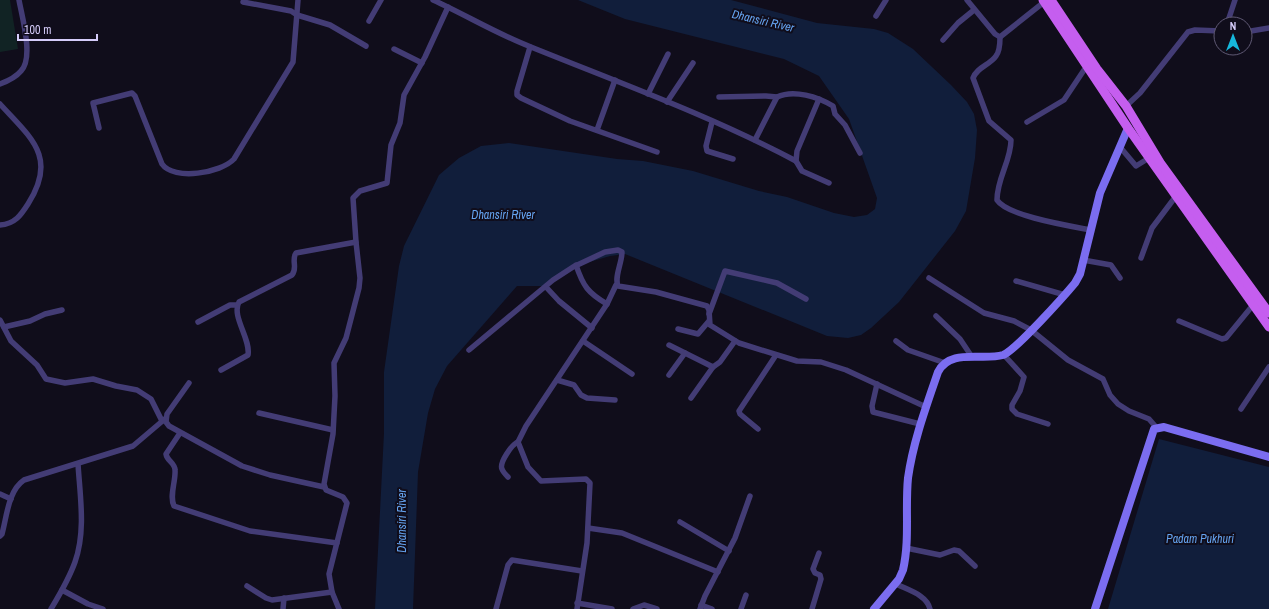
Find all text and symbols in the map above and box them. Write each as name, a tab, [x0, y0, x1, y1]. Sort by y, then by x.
water label: Dhansiri River	[730, 6, 796, 36]
scale bar	[18, 16, 97, 42]
north arrow	[1213, 16, 1253, 56]
text: N	[1230, 19, 1236, 33]
text: 100 m	[24, 22, 51, 38]
water label: Dhansiri River	[471, 207, 535, 223]
water label: Dhansiri River	[394, 489, 410, 553]
water label: Padam Pukhuri	[1166, 531, 1234, 547]

